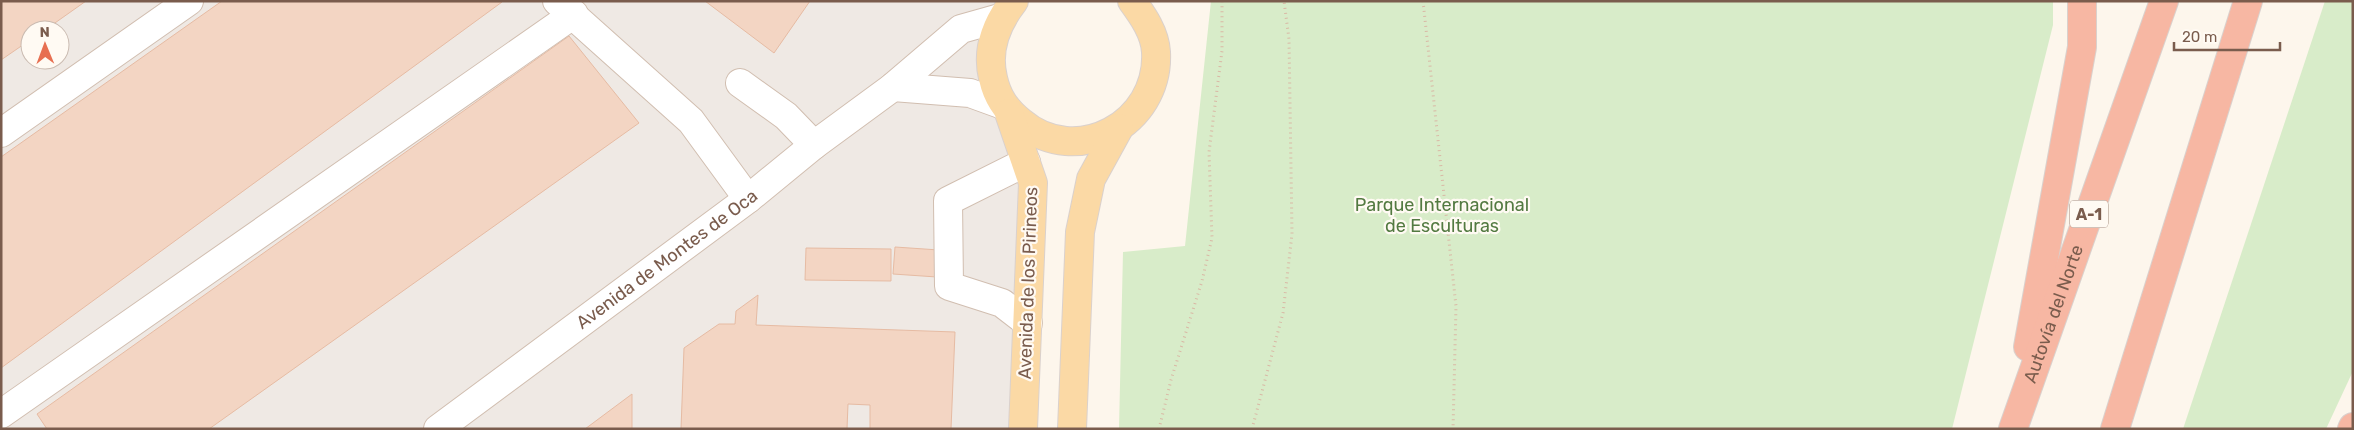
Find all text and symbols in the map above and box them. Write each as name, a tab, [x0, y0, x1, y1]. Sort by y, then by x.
north arrow	[20, 20, 70, 70]
scale bar	[2174, 20, 2280, 52]
text: N	[40, 24, 50, 41]
text: 20 m	[2182, 28, 2217, 46]
street label: Avenida de Montes de Oca	[572, 185, 762, 334]
street label: Avenida de los Pirineos	[1014, 186, 1042, 380]
park label: Parque Internacional de Esculturas	[1355, 194, 1529, 237]
road number: A-1	[2070, 200, 2108, 228]
street label: Autovía del Norte	[2019, 242, 2088, 386]

